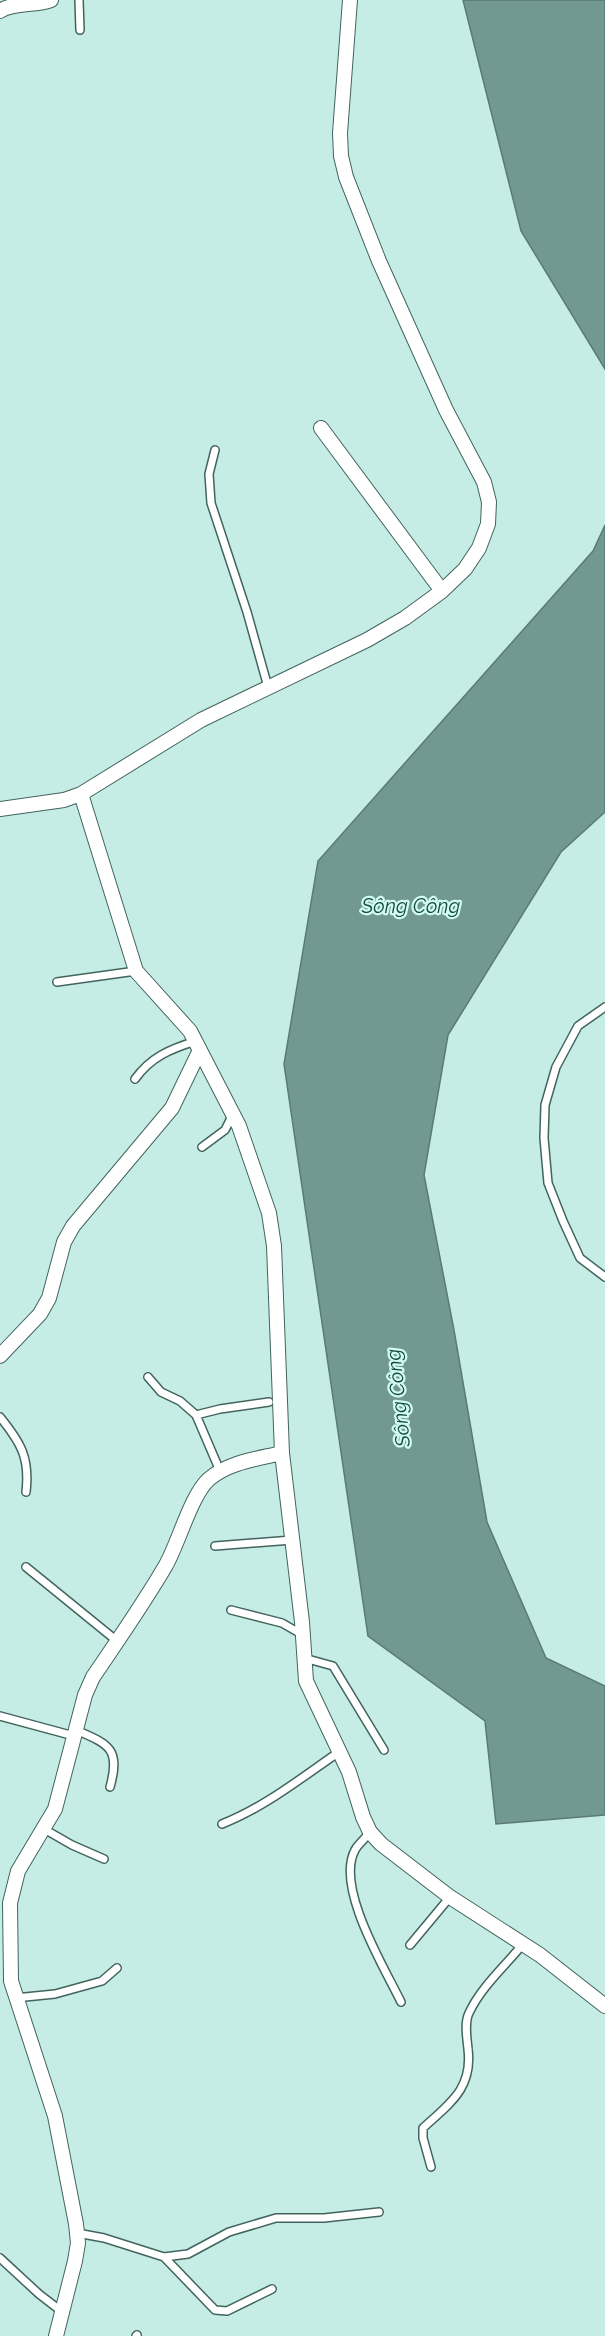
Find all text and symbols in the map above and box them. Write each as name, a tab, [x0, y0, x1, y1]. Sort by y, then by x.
water label: Sông Công	[361, 894, 461, 918]
water label: Sông Công	[381, 1347, 415, 1449]

